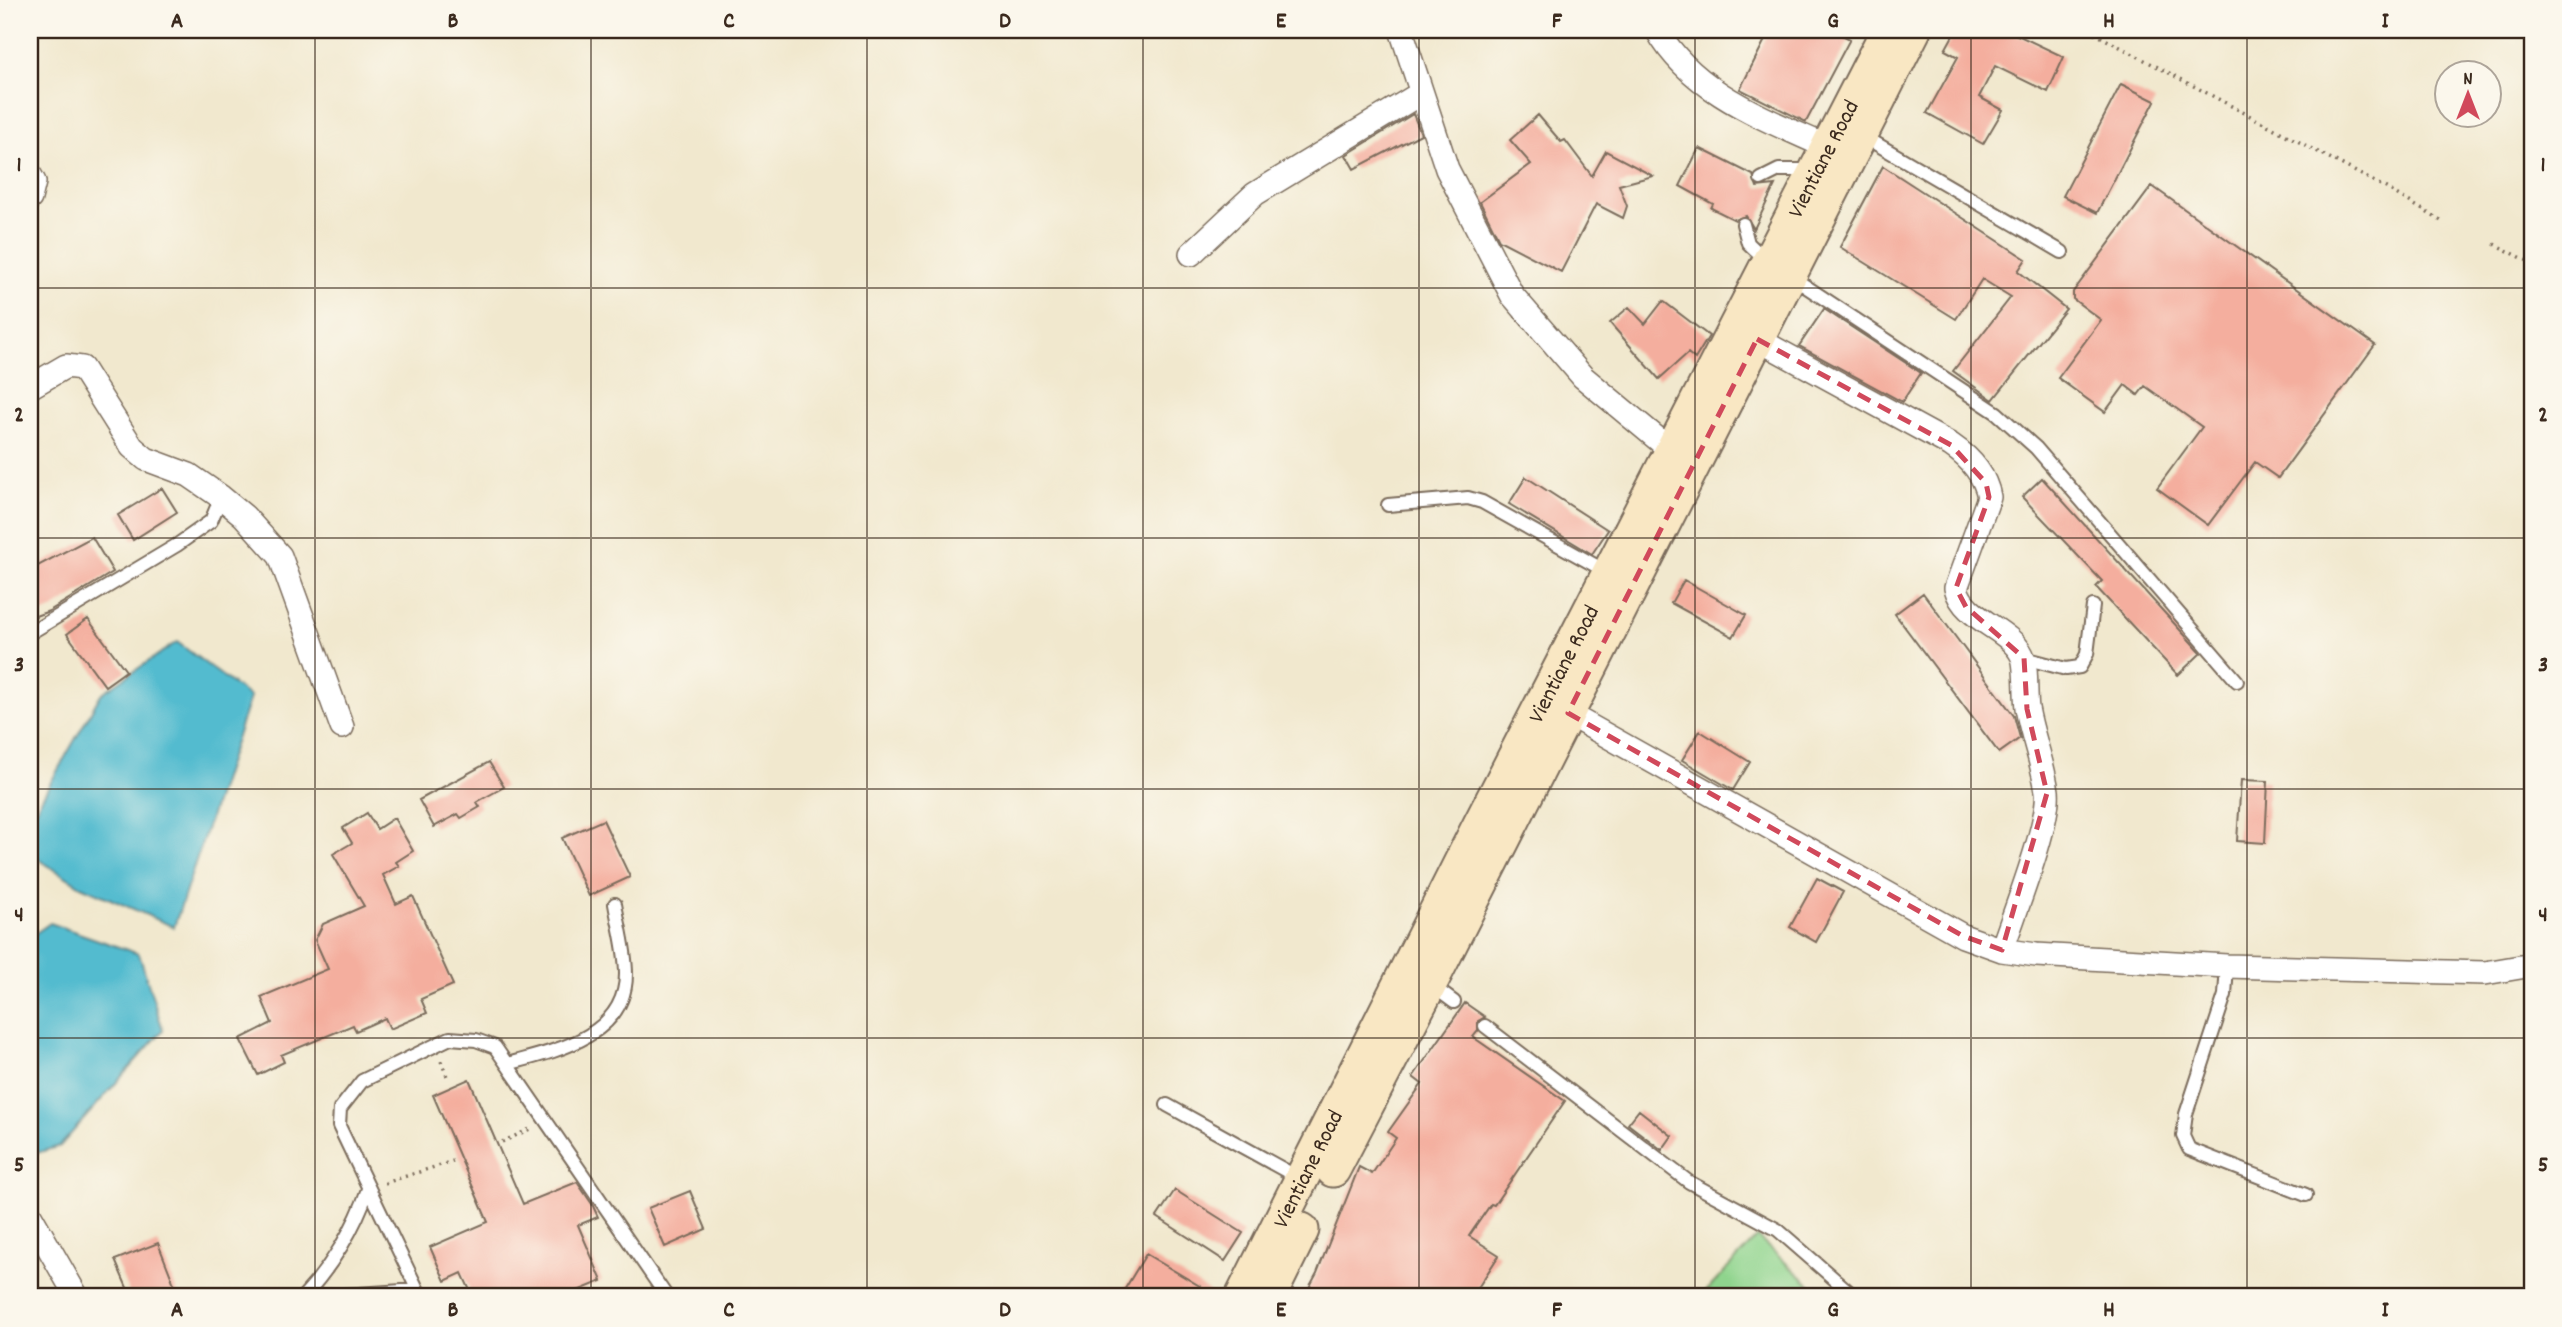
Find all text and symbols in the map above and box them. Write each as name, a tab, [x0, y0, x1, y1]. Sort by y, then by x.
text: A	[171, 6, 183, 39]
text: B	[448, 6, 459, 39]
text: C	[723, 6, 735, 39]
text: D	[999, 6, 1011, 39]
text: E	[1276, 6, 1287, 39]
text: F	[1552, 6, 1563, 39]
text: G	[1827, 6, 1839, 39]
text: H	[2103, 6, 2115, 39]
text: I	[2381, 6, 2389, 39]
north arrow	[2432, 60, 2502, 130]
text: N	[2463, 67, 2473, 94]
street label: Vientiane Road	[1781, 95, 1869, 225]
text: 1	[16, 150, 22, 183]
text: 1	[2540, 150, 2546, 183]
text: 2	[14, 400, 24, 433]
text: 2	[2538, 400, 2548, 433]
street label: Vientiane Road	[1522, 600, 1610, 730]
text: 3	[14, 650, 24, 683]
text: 3	[2538, 650, 2548, 683]
text: 4	[14, 900, 24, 933]
text: 4	[2538, 900, 2548, 933]
street label: Vientiane Road	[1266, 1105, 1354, 1235]
text: 5	[14, 1150, 24, 1183]
text: 5	[2538, 1150, 2548, 1183]
text: A	[171, 1295, 183, 1327]
text: B	[448, 1295, 459, 1327]
text: C	[723, 1295, 735, 1327]
text: D	[999, 1295, 1011, 1327]
text: E	[1276, 1295, 1287, 1327]
text: F	[1552, 1295, 1563, 1327]
text: G	[1827, 1295, 1839, 1327]
text: H	[2103, 1295, 2115, 1327]
text: I	[2381, 1295, 2389, 1327]

